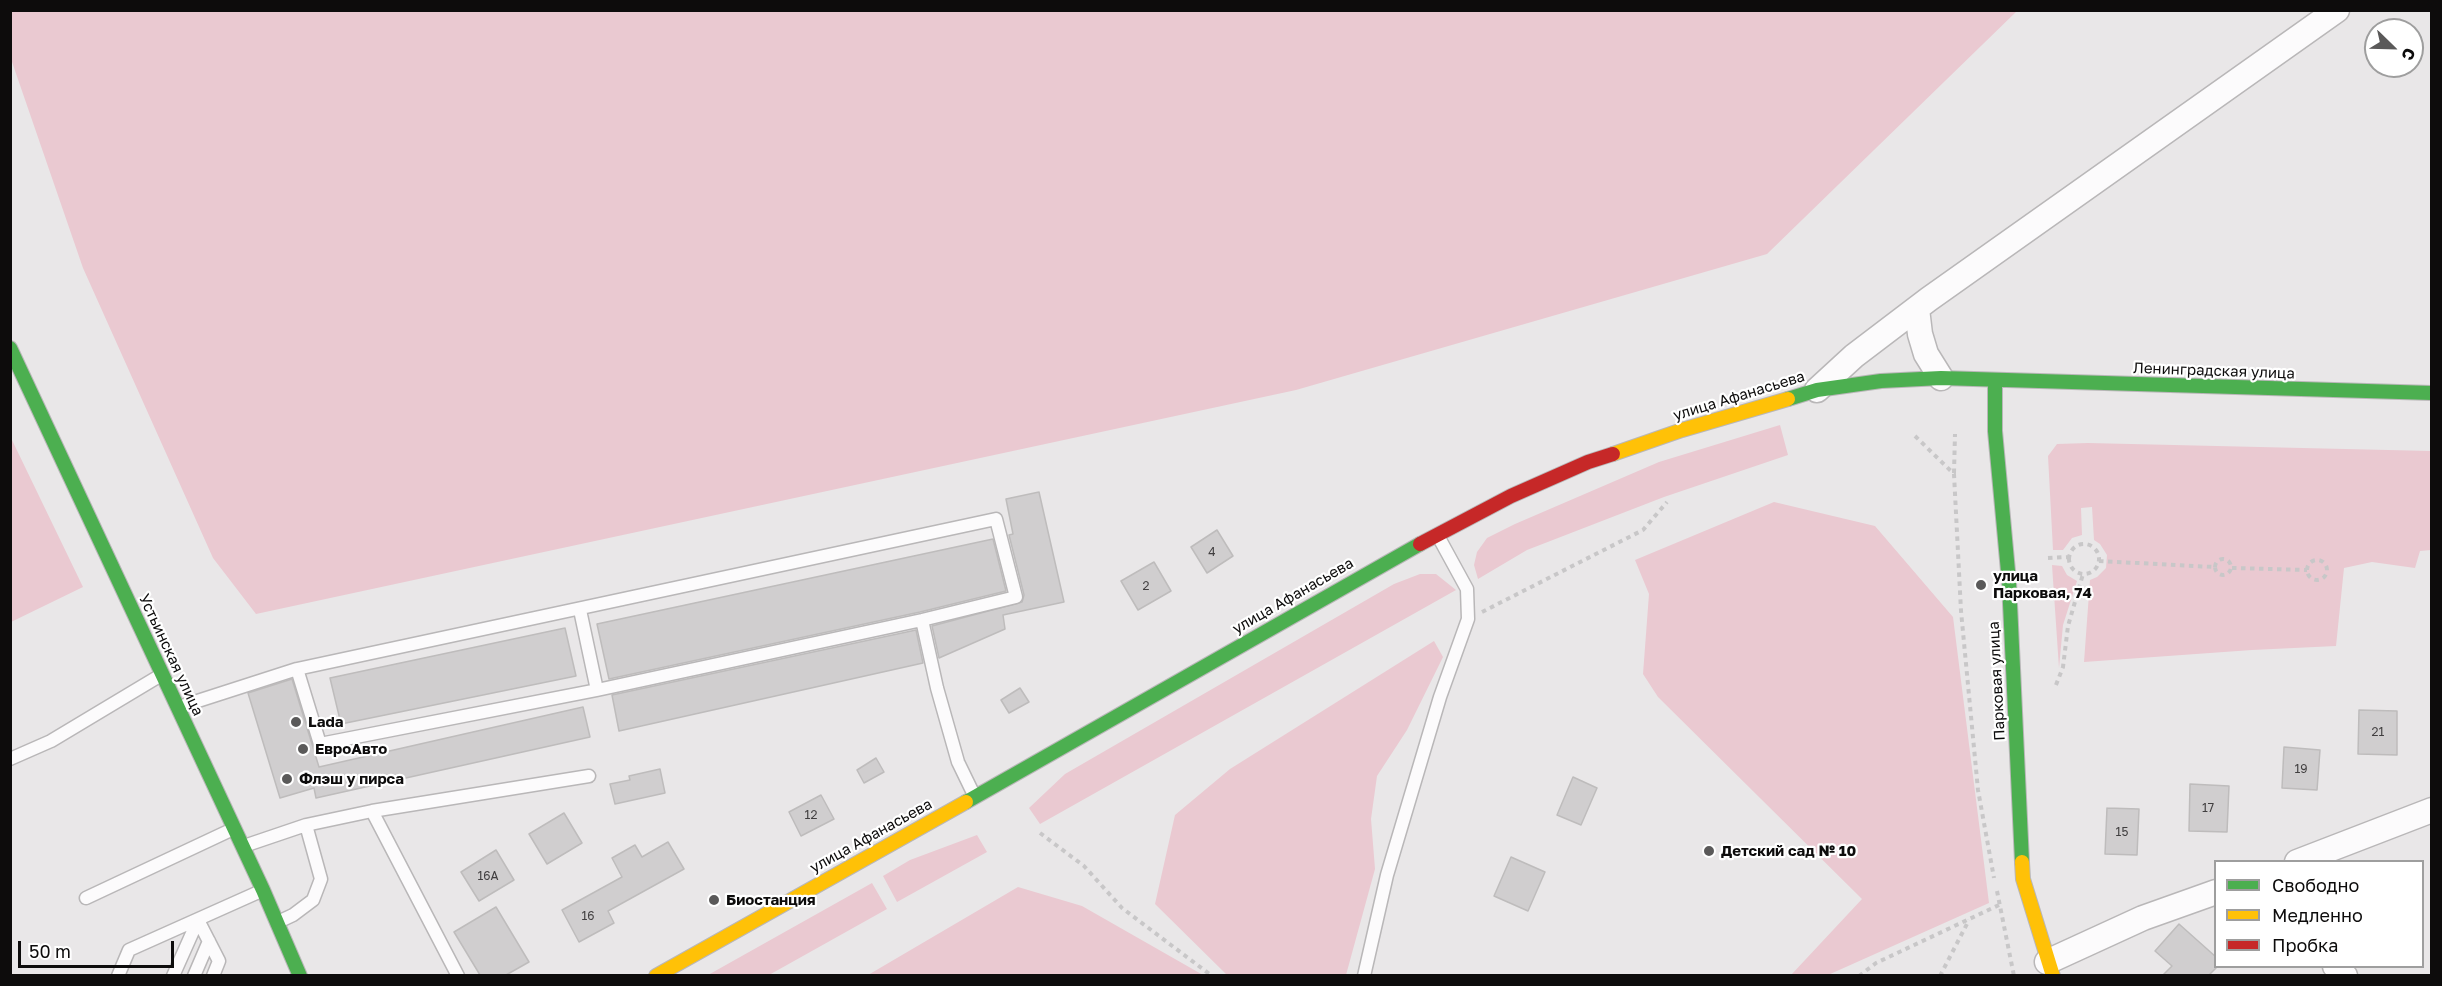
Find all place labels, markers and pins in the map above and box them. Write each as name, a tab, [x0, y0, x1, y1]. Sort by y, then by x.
place label: улица Парковая, 74	[1993, 567, 2092, 602]
marker: улица Парковая, 74	[1974, 578, 1988, 592]
place label: Lada	[308, 713, 343, 731]
marker: Lada	[289, 715, 303, 729]
place label: ЕвроАвто	[315, 740, 387, 758]
marker: ЕвроАвто	[296, 742, 310, 756]
place label: Флэш у пирса	[299, 770, 404, 788]
marker: Флэш у пирса	[280, 772, 294, 786]
place label: Детский сад № 10	[1721, 842, 1856, 860]
marker: Детский сад № 10	[1702, 844, 1716, 858]
place label: Биостанция	[726, 891, 816, 909]
marker: Биостанция	[707, 893, 721, 907]

